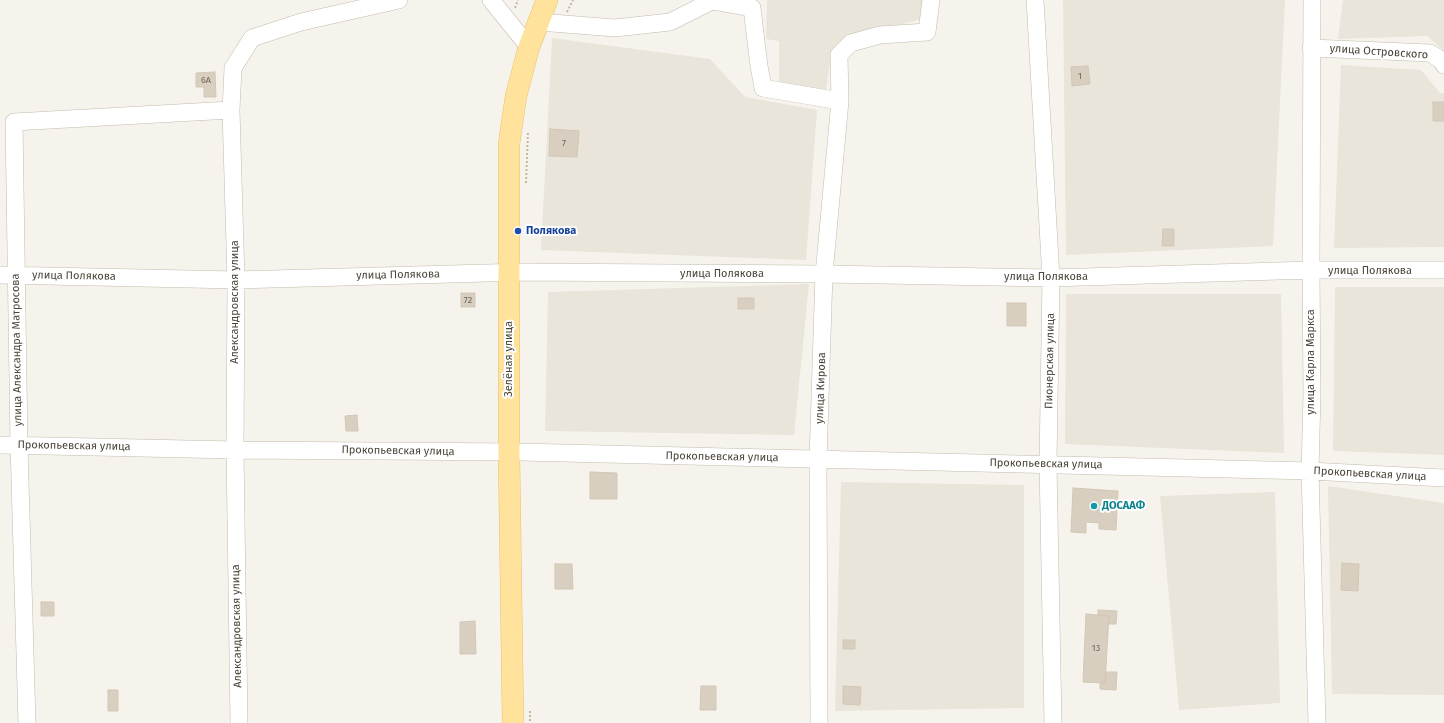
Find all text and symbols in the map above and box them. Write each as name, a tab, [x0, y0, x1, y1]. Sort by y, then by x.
street label: улица Островского	[1329, 42, 1429, 62]
house number: 1	[1078, 71, 1082, 81]
house number: 6А	[201, 75, 211, 85]
house number: 7	[562, 138, 566, 148]
place label: Полякова	[526, 224, 576, 238]
marker: Полякова	[513, 226, 523, 236]
street label: Александровская улица	[228, 240, 242, 364]
street label: улица Полякова	[1328, 264, 1412, 278]
street label: улица Полякова	[680, 267, 764, 281]
street label: улица Полякова	[356, 268, 440, 282]
street label: улица Полякова	[32, 269, 116, 283]
street label: улица Полякова	[1004, 270, 1088, 284]
street label: улица Александра Матросова	[9, 274, 25, 426]
house number: 72	[464, 295, 472, 305]
street label: улица Карла Маркса	[1304, 309, 1318, 415]
street label: Пионерская улица	[1043, 313, 1057, 409]
street label: Зелёная улица	[502, 321, 516, 397]
street label: улица Кирова	[813, 352, 829, 424]
street label: Прокопьевская улица	[17, 438, 131, 454]
street label: Прокопьевская улица	[341, 443, 455, 459]
street label: Прокопьевская улица	[665, 449, 779, 465]
street label: Прокопьевская улица	[989, 456, 1103, 472]
street label: Прокопьевская улица	[1313, 464, 1427, 484]
place label: ДОСААФ	[1102, 499, 1145, 513]
marker: ДОСААФ	[1089, 501, 1099, 511]
street label: Александровская улица	[229, 564, 245, 688]
house number: 13	[1092, 643, 1100, 653]

